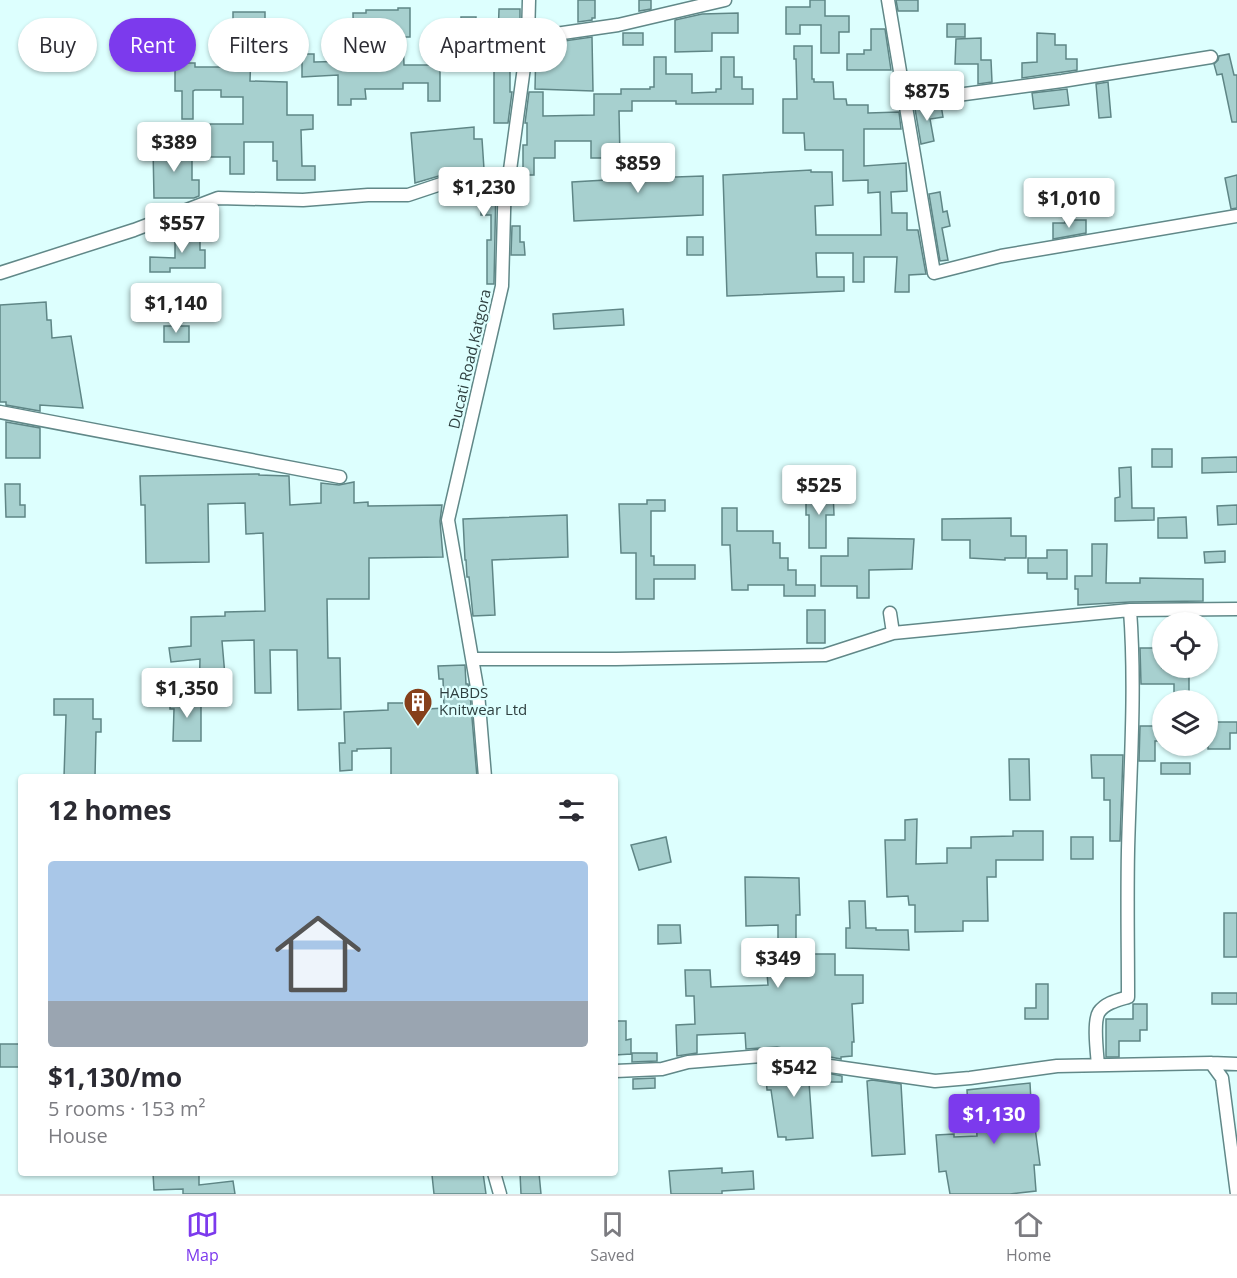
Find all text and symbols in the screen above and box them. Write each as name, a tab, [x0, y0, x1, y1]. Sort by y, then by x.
chip: Buy	[18, 18, 97, 72]
chip: Rent	[109, 18, 196, 72]
chip: Filters	[208, 18, 309, 72]
chip: New	[321, 18, 407, 72]
chip: Apartment	[419, 18, 567, 72]
pin: $875	[891, 71, 963, 122]
text: $875	[904, 77, 950, 104]
pin: $389	[138, 122, 210, 173]
text: $389	[151, 128, 197, 155]
pin: $859	[602, 143, 674, 194]
text: $859	[615, 149, 661, 176]
pin: $1,230	[435, 167, 533, 218]
text: $1,230	[453, 173, 515, 200]
pin: $1,010	[1020, 178, 1118, 229]
text: $1,010	[1038, 184, 1100, 211]
pin: $557	[146, 203, 218, 254]
text: $557	[159, 209, 205, 236]
pin: $1,140	[127, 283, 225, 334]
street label: Ducati Road,Katgora	[443, 287, 495, 431]
text: $1,140	[145, 289, 207, 316]
pin: $525	[783, 465, 855, 516]
text: $525	[796, 471, 842, 498]
map controls	[1152, 612, 1218, 756]
button: locate	[1152, 612, 1218, 678]
pin: $1,350	[138, 668, 236, 719]
text: $1,350	[156, 674, 218, 701]
place label: HABDS Knitwear Ltd	[439, 682, 527, 719]
building icon: HABDS Knitwear Ltd	[402, 686, 434, 728]
button: layers	[1152, 690, 1218, 756]
text: 12 homes	[48, 792, 172, 828]
icon: filters	[555, 794, 588, 827]
icon: home	[264, 900, 372, 1008]
pin: $349	[742, 938, 814, 989]
text: $349	[755, 944, 801, 971]
pin: $542	[758, 1047, 830, 1098]
text: $542	[771, 1053, 817, 1080]
text: $1,130/mo	[48, 1059, 182, 1095]
pin: $1,130	[945, 1094, 1043, 1145]
text: 5 rooms · 153 m²	[48, 1095, 206, 1122]
text: $1,130	[963, 1100, 1025, 1127]
text: House	[48, 1122, 108, 1149]
tab: Map	[186, 1208, 219, 1266]
tab: Saved	[590, 1208, 635, 1266]
tab: Home	[1006, 1208, 1051, 1266]

